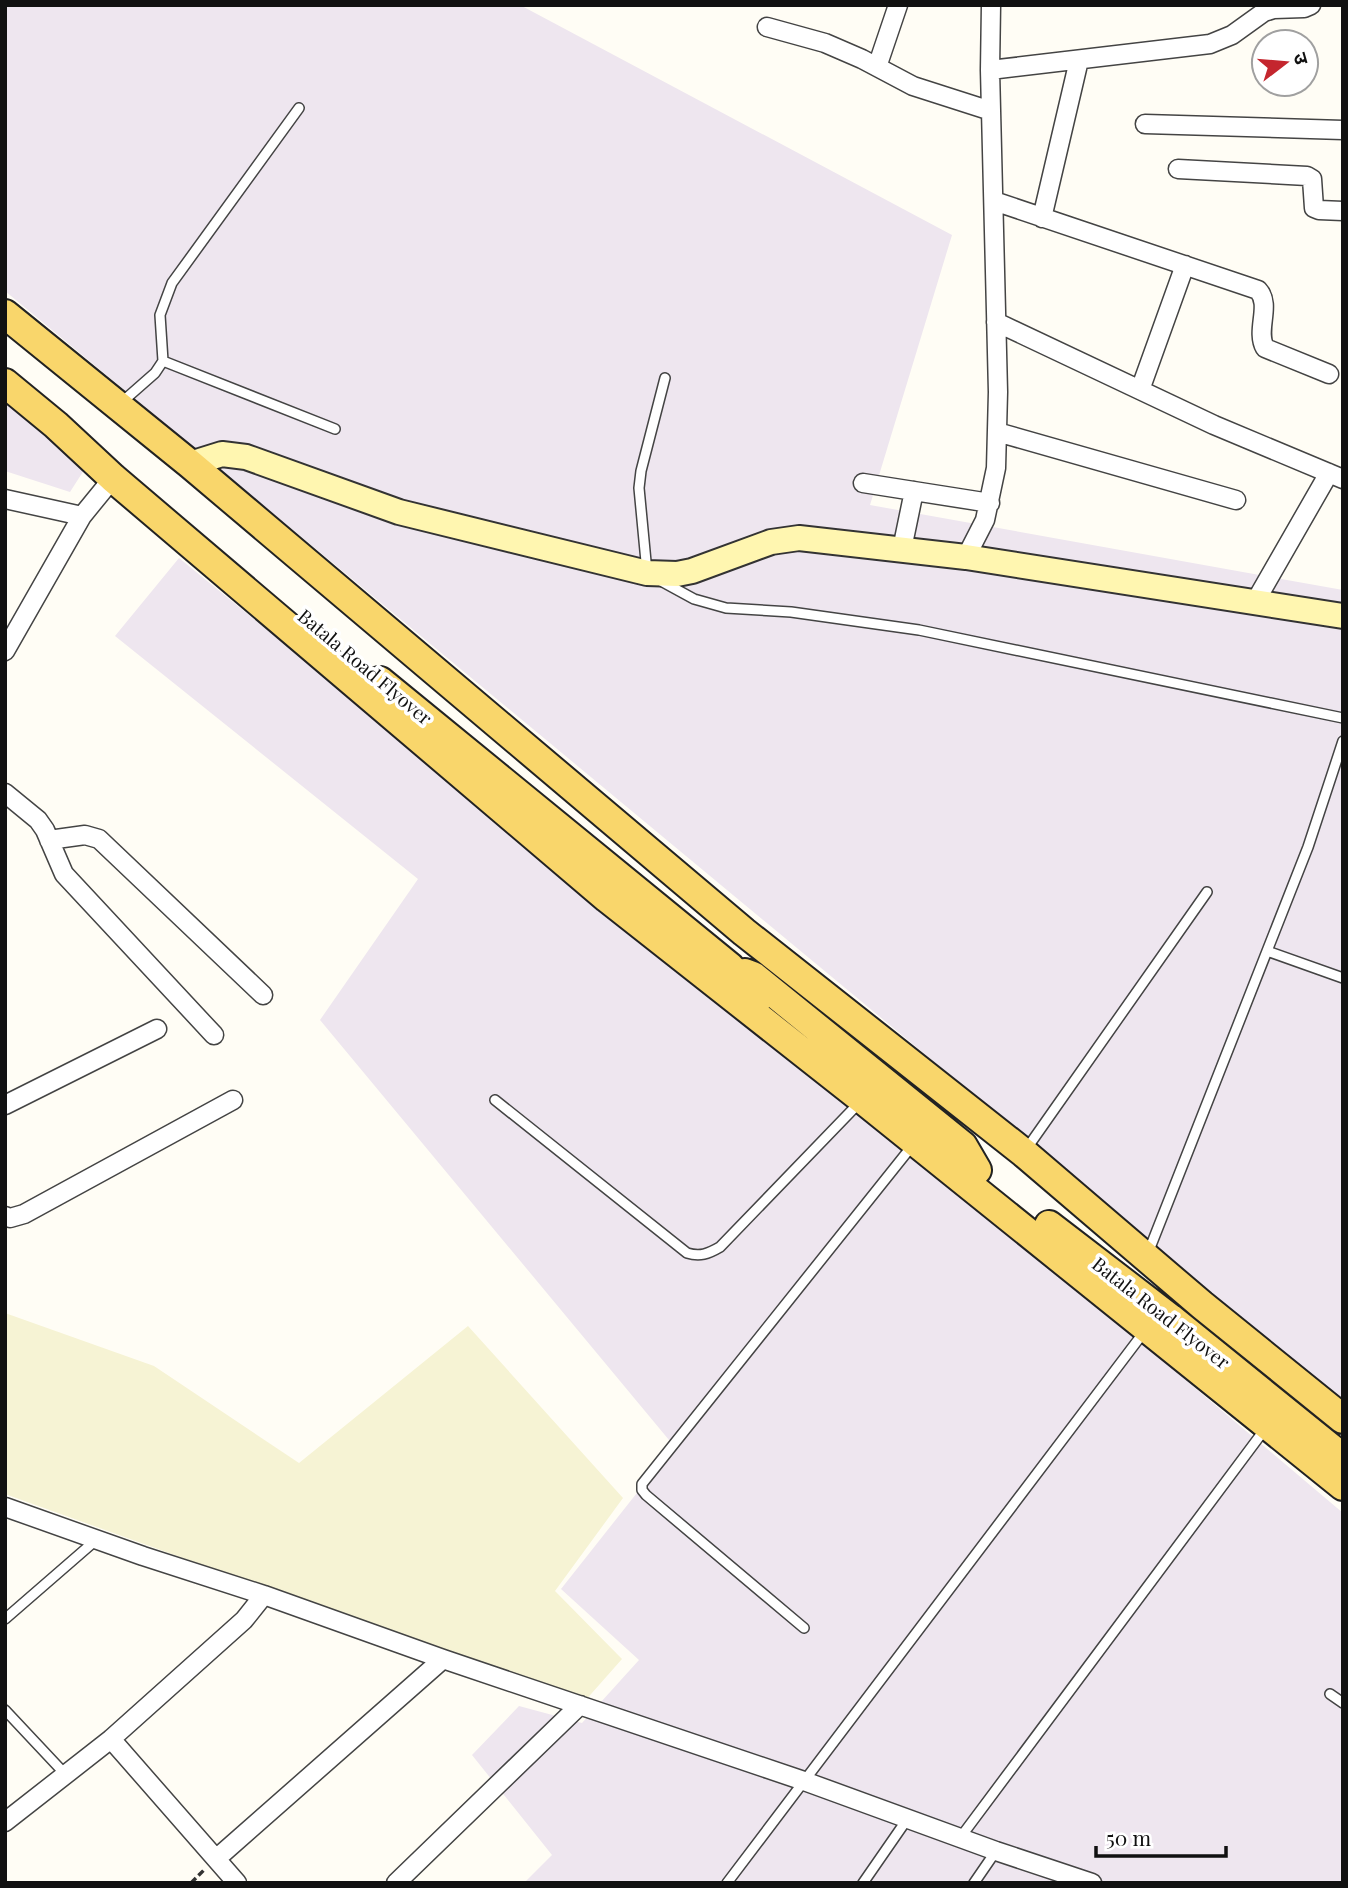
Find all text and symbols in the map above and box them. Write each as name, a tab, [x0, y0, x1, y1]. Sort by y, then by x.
north arrow	[1250, 28, 1320, 98]
text: उ	[1288, 49, 1317, 68]
street label: Batala Road Flyover	[293, 602, 439, 730]
street label: Batala Road Flyover	[1087, 1250, 1236, 1374]
scale bar	[1096, 1814, 1226, 1858]
text: 50 m	[1106, 1823, 1152, 1851]

